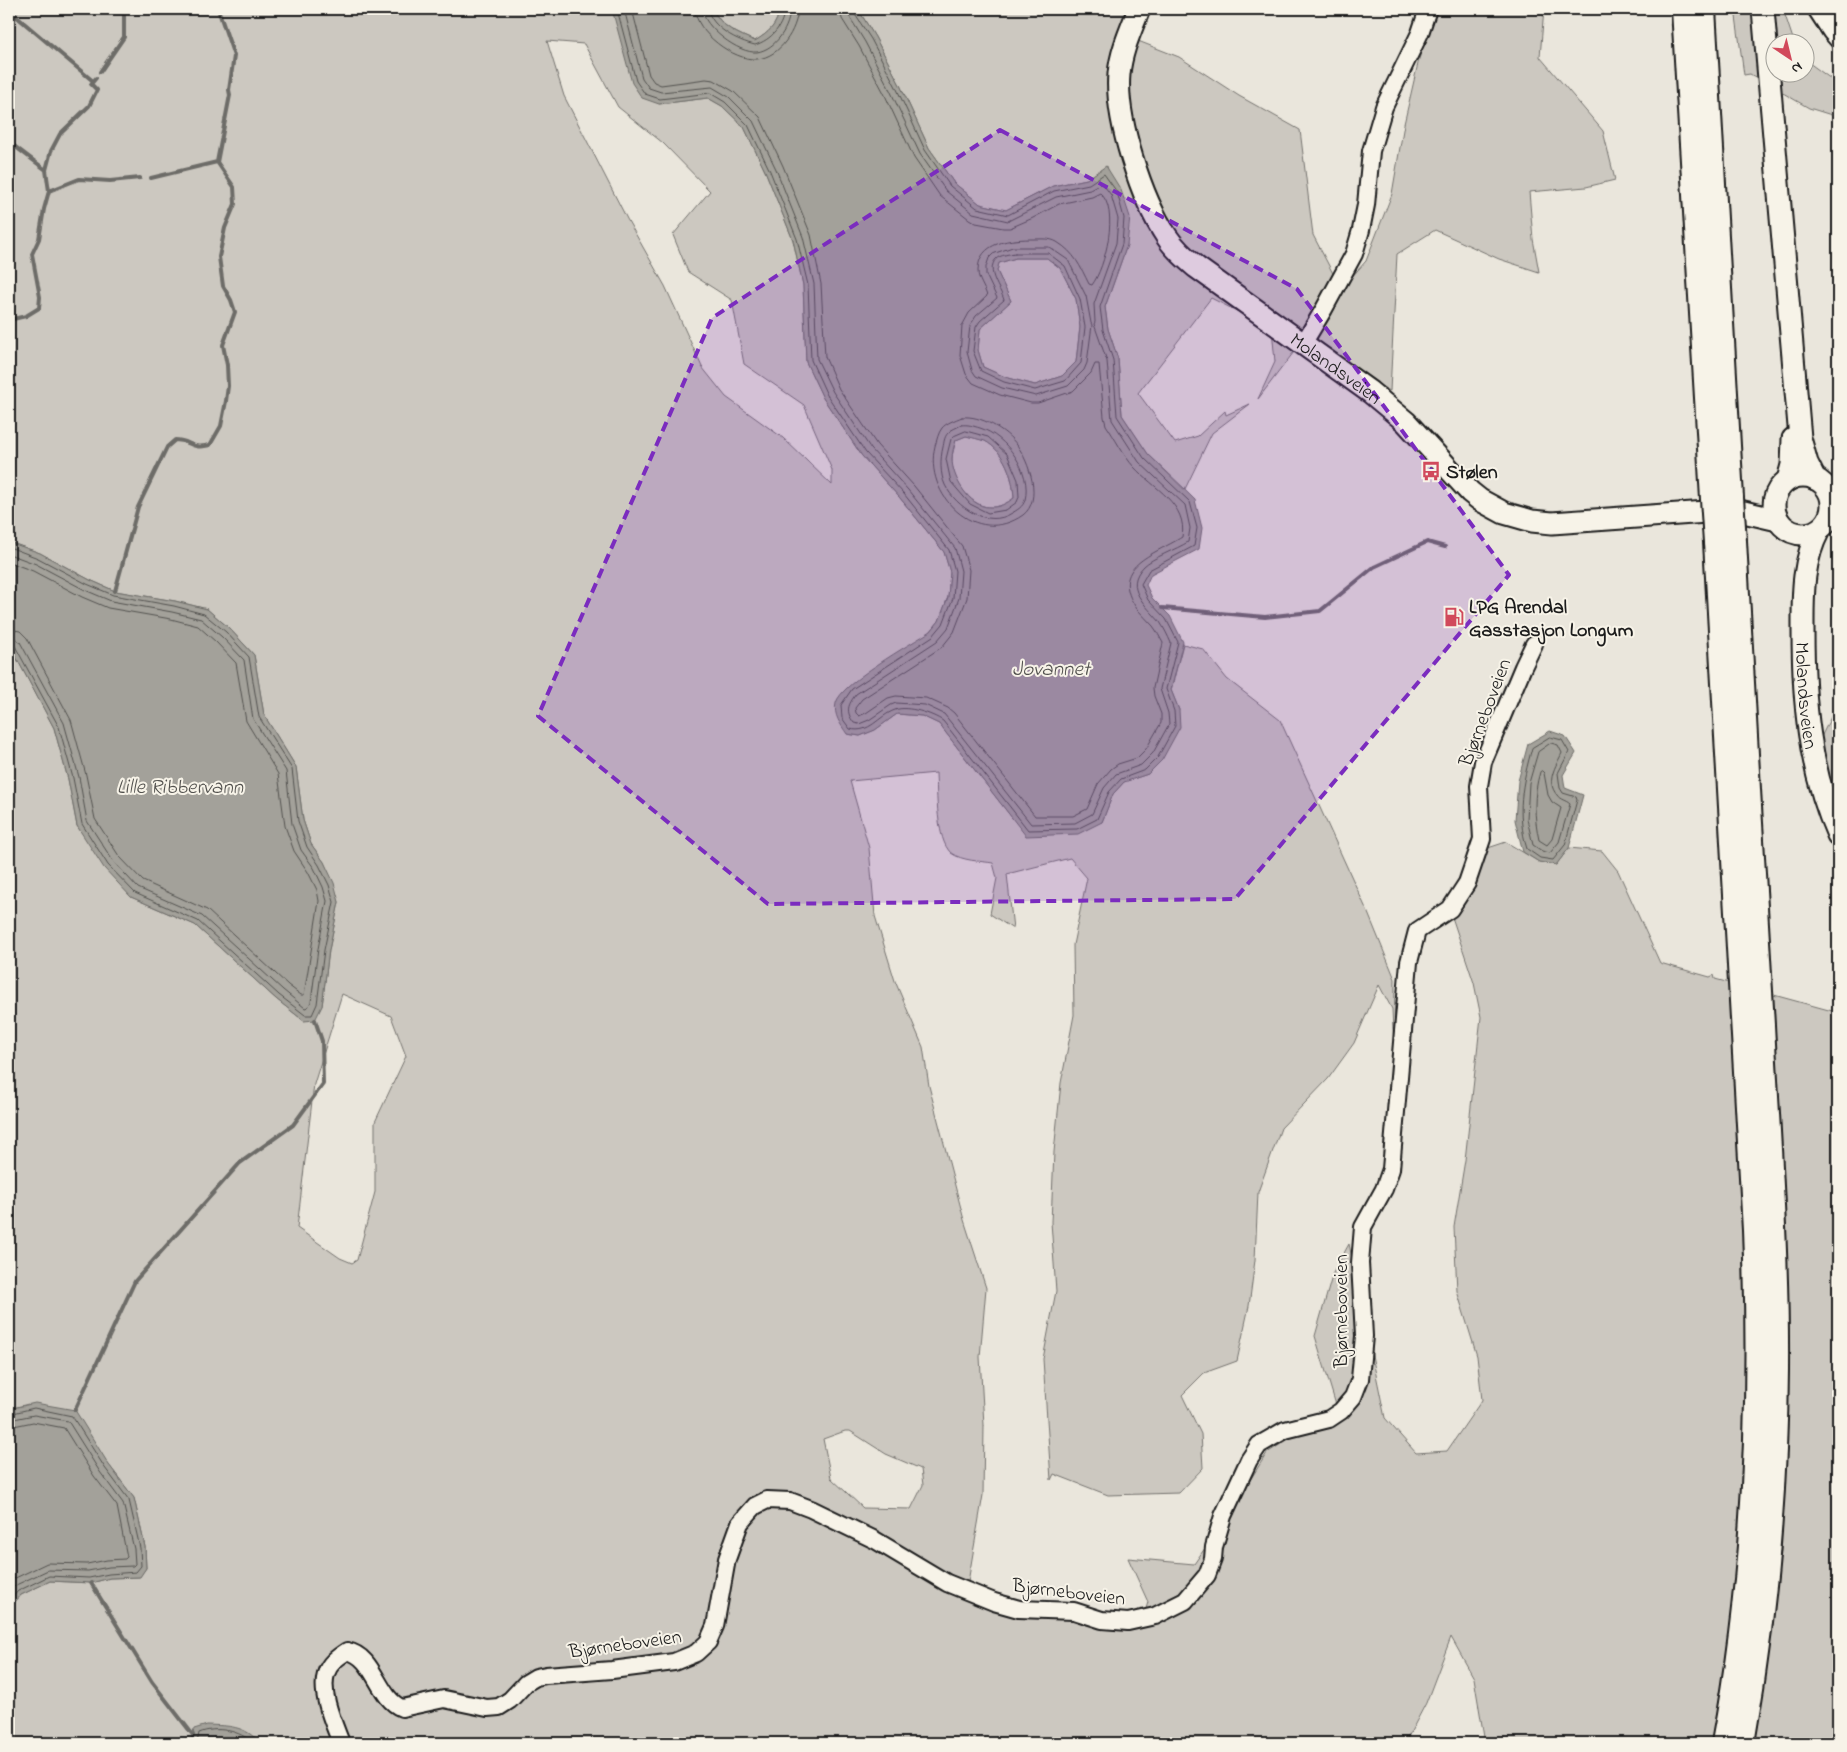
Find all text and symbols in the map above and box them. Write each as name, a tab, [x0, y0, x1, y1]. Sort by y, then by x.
north arrow	[1764, 32, 1814, 82]
text: N	[1787, 56, 1806, 79]
street label: Molandsveien	[1283, 327, 1387, 413]
place label: Stølen	[1446, 459, 1498, 488]
bus stop icon: Stølen	[1420, 460, 1442, 482]
place label: LPG Arendal Gasstasjon Longum	[1469, 594, 1634, 647]
fuel station icon: LPG Arendal Gasstasjon Longum	[1443, 606, 1465, 628]
street label: Molandsveien	[1786, 642, 1824, 752]
water label: Jovannet	[1012, 655, 1092, 685]
street label: Bjørneboveien	[1452, 655, 1520, 772]
water label: Lille Ribbervann	[117, 773, 244, 803]
street label: Bjørneboveien	[1328, 1254, 1357, 1369]
street label: Bjørneboveien	[1010, 1572, 1127, 1615]
street label: Bjørneboveien	[566, 1623, 684, 1668]

